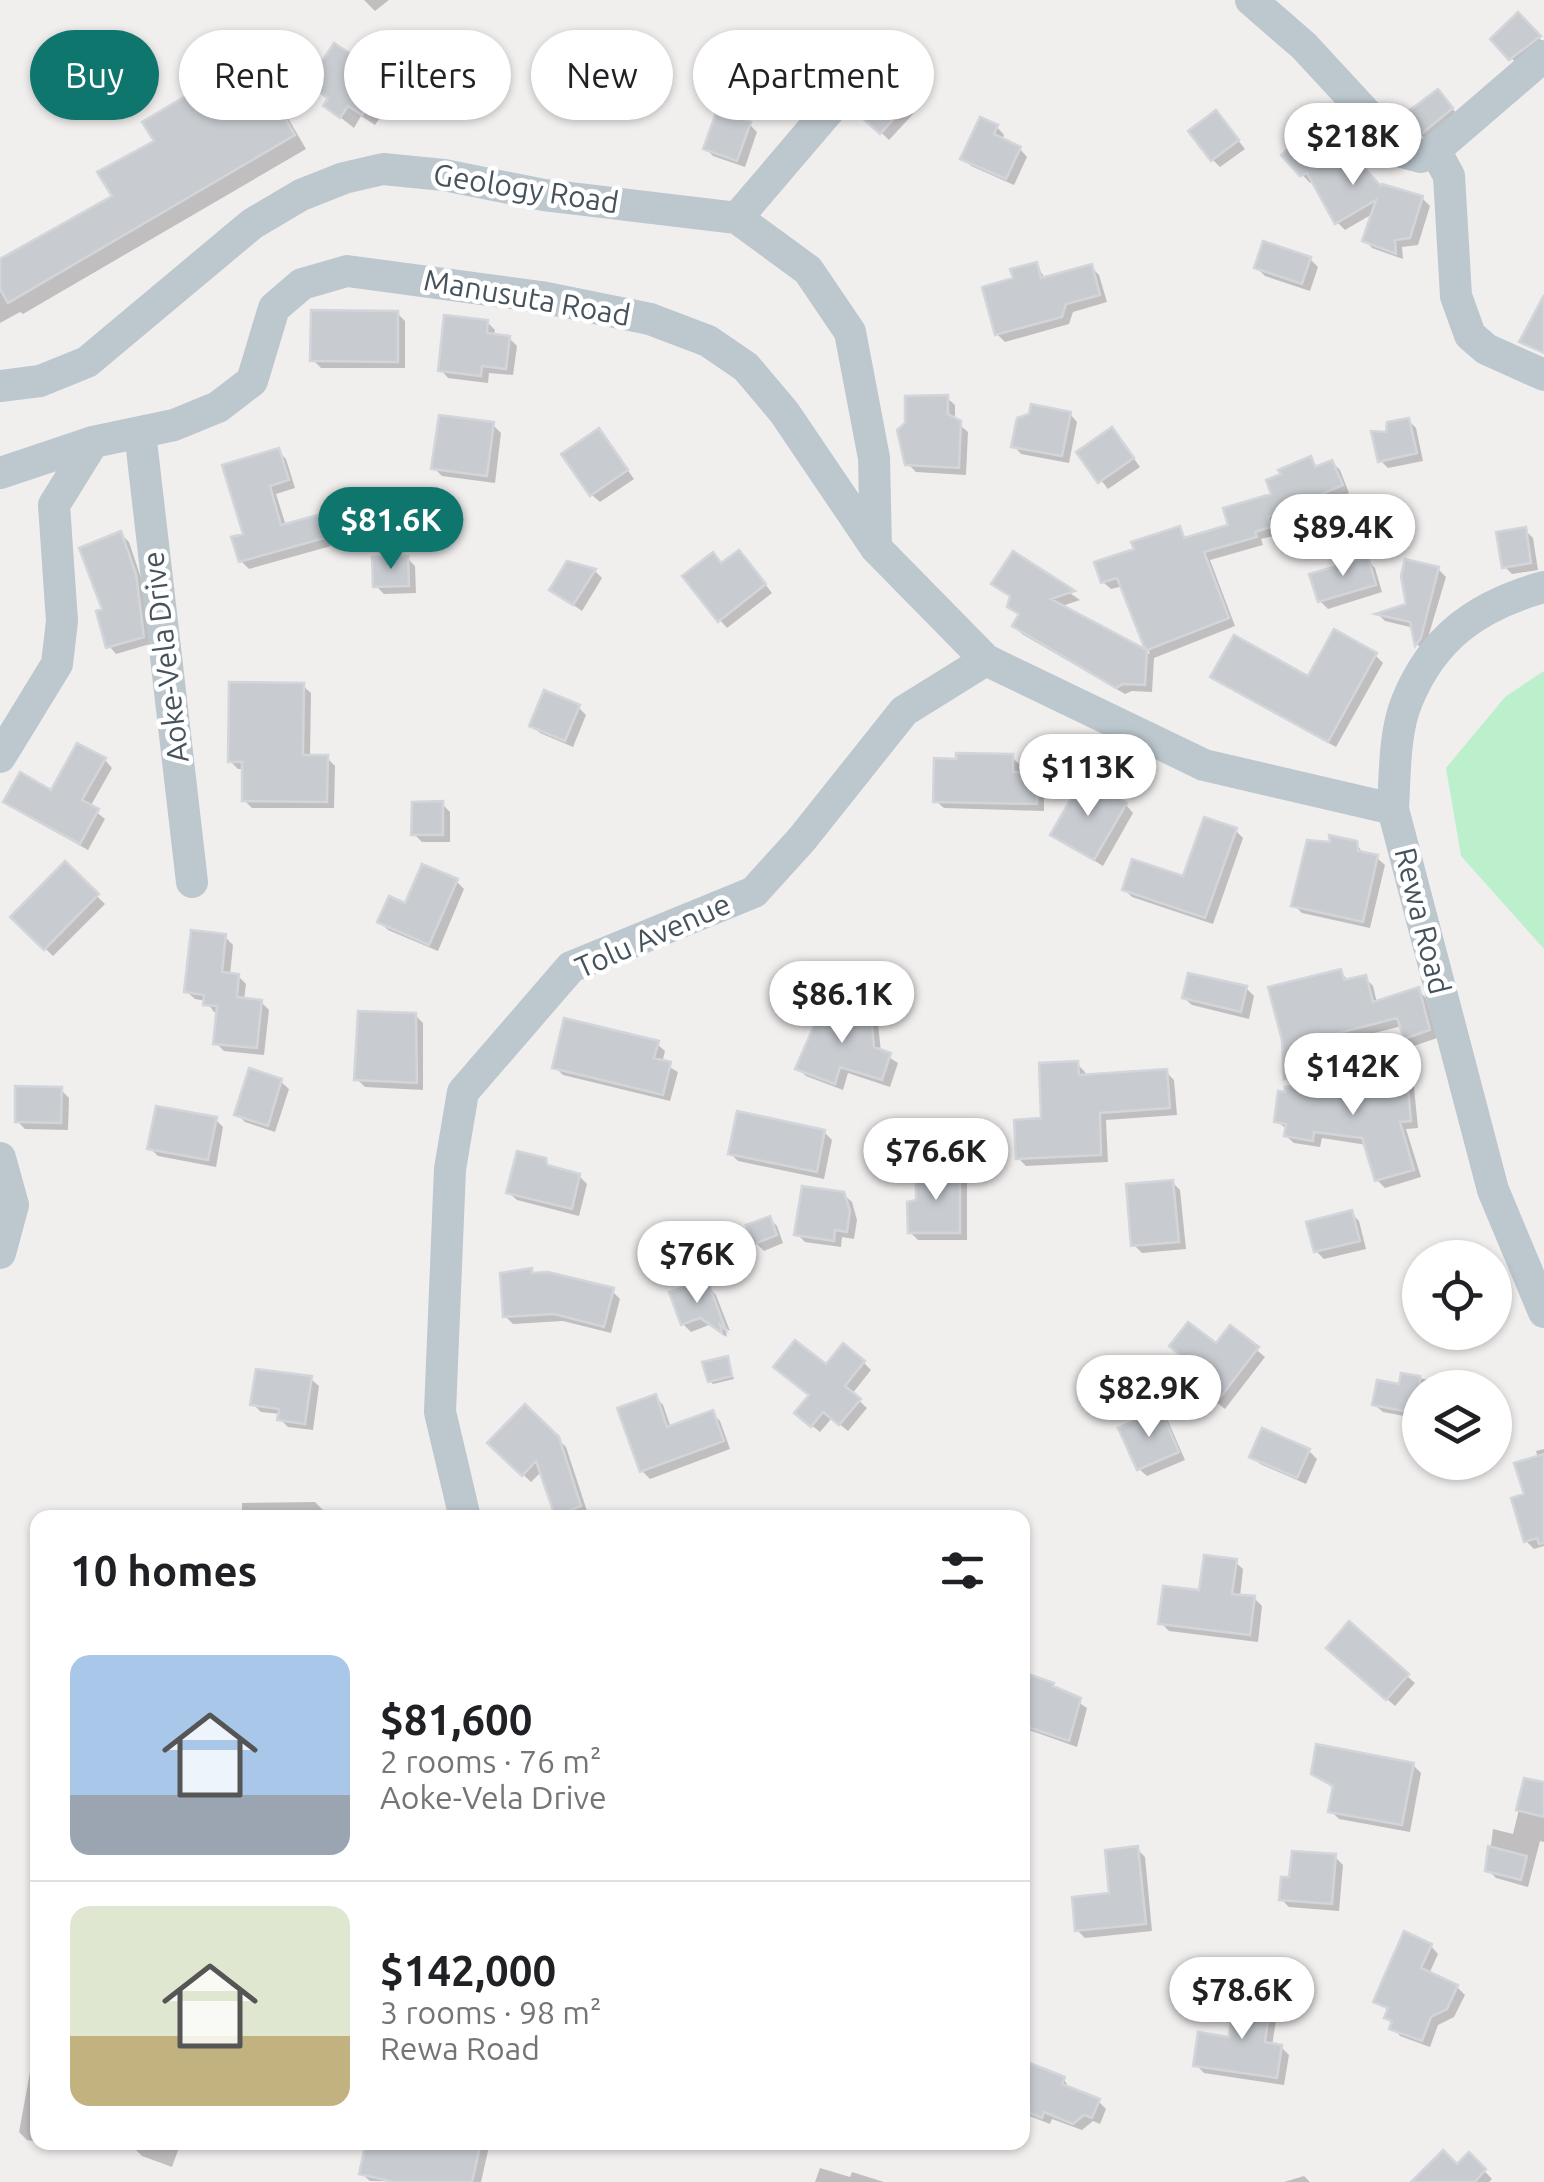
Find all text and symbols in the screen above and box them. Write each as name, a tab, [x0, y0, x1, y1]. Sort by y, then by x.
chip: Buy	[30, 30, 159, 120]
chip: Rent	[179, 30, 324, 120]
chip: Filters	[344, 30, 511, 120]
chip: New	[531, 30, 673, 120]
chip: Apartment	[693, 30, 934, 120]
pin: $218K	[1283, 103, 1423, 188]
text: $218K	[1306, 117, 1400, 153]
street label: Geology Road	[431, 157, 621, 219]
street label: Manusuta Road	[421, 262, 633, 332]
pin: $81.6K	[310, 487, 472, 572]
pin: $89.4K	[1262, 494, 1424, 579]
text: $81.6K	[340, 501, 442, 537]
text: $89.4K	[1292, 508, 1394, 544]
street label: Aoke-Vela Drive	[135, 550, 195, 765]
pin: $113K	[1018, 734, 1158, 819]
text: $113K	[1041, 748, 1135, 784]
street label: Rewa Road	[1388, 844, 1458, 998]
street label: Tolu Avenue	[570, 886, 735, 984]
pin: $86.1K	[761, 961, 923, 1046]
text: $86.1K	[791, 975, 893, 1011]
pin: $142K	[1283, 1033, 1423, 1118]
text: $142K	[1306, 1047, 1400, 1083]
pin: $76.6K	[855, 1118, 1017, 1203]
text: $76.6K	[885, 1132, 987, 1168]
pin: $76K	[638, 1221, 756, 1306]
text: $76K	[659, 1235, 735, 1271]
map controls	[1402, 1240, 1512, 1480]
button: locate	[1402, 1240, 1512, 1350]
pin: $82.9K	[1068, 1355, 1230, 1440]
text: $82.9K	[1098, 1369, 1200, 1405]
button: layers	[1402, 1370, 1512, 1480]
icon: filters	[935, 1543, 990, 1598]
text: 10 homes	[70, 1547, 257, 1594]
icon: home	[150, 1695, 270, 1815]
text: $81,600	[380, 1696, 532, 1743]
text: 2 rooms · 76 m²	[380, 1743, 601, 1779]
text: Aoke-Vela Drive	[380, 1779, 607, 1815]
icon: home	[150, 1946, 270, 2066]
text: $142,000	[380, 1947, 556, 1994]
pin: $78.6K	[1161, 1957, 1323, 2042]
text: $78.6K	[1191, 1971, 1293, 2007]
text: 3 rooms · 98 m²	[380, 1994, 601, 2030]
text: Rewa Road	[380, 2030, 540, 2066]

